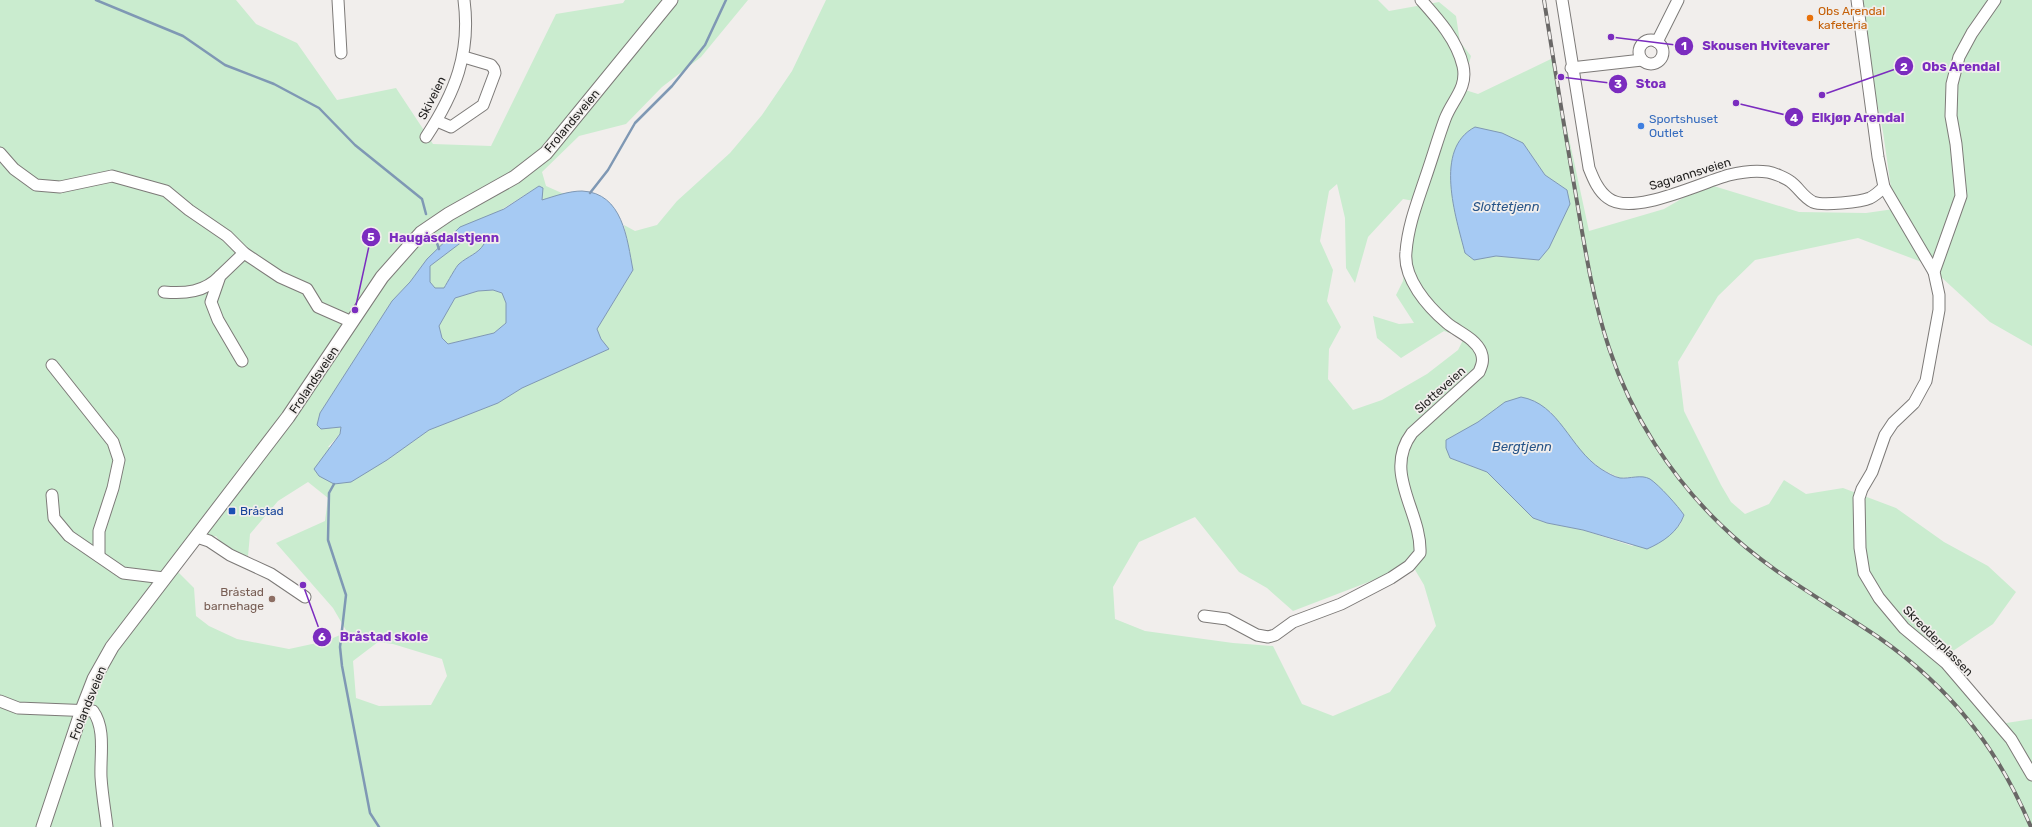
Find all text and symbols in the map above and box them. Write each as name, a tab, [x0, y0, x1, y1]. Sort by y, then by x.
place label: Obs Arendal kafeteria	[1818, 4, 1885, 32]
marker: Obs Arendal kafeteria	[1805, 13, 1815, 23]
callout: Skousen Hvitevarer	[1674, 33, 1838, 58]
text: Skousen Hvitevarer	[1702, 38, 1830, 53]
text: 1	[1681, 39, 1687, 53]
callout: Obs Arendal	[1894, 54, 2008, 79]
text: Obs Arendal	[1922, 59, 2000, 74]
text: 2	[1900, 60, 1908, 74]
callout: Stoa	[1608, 71, 1674, 96]
street label: Skiveien	[415, 74, 449, 122]
text: Stoa	[1636, 76, 1666, 91]
text: 3	[1614, 77, 1622, 91]
street label: Frolandsveien	[542, 87, 602, 155]
callout: Elkjøp Arendal	[1784, 105, 1913, 130]
text: Elkjøp Arendal	[1812, 110, 1904, 125]
text: 4	[1790, 111, 1798, 125]
place label: Sportshuset Outlet	[1649, 112, 1718, 140]
marker: Sportshuset Outlet	[1636, 121, 1646, 131]
street label: Sagvannsveien	[1647, 155, 1733, 193]
water label: Slottetjenn	[1472, 199, 1540, 214]
callout: Haugåsdalstjenn	[361, 225, 507, 250]
text: 5	[367, 230, 375, 244]
text: Haugåsdalstjenn	[389, 230, 499, 245]
street label: Frolandsveien	[286, 344, 342, 416]
street label: Slotteveien	[1412, 364, 1468, 416]
water label: Bergtjenn	[1492, 439, 1552, 455]
place label: Bråstad	[240, 504, 284, 518]
marker: Bråstad	[227, 506, 237, 516]
place label: Bråstad barnehage	[204, 585, 264, 613]
marker: Bråstad barnehage	[267, 594, 277, 604]
street label: Skredderplassen	[1900, 603, 1976, 679]
callout: Bråstad skole	[312, 624, 436, 649]
text: Bråstad skole	[340, 629, 428, 644]
text: 6	[318, 630, 326, 644]
street label: Frolandsveien	[67, 664, 109, 742]

